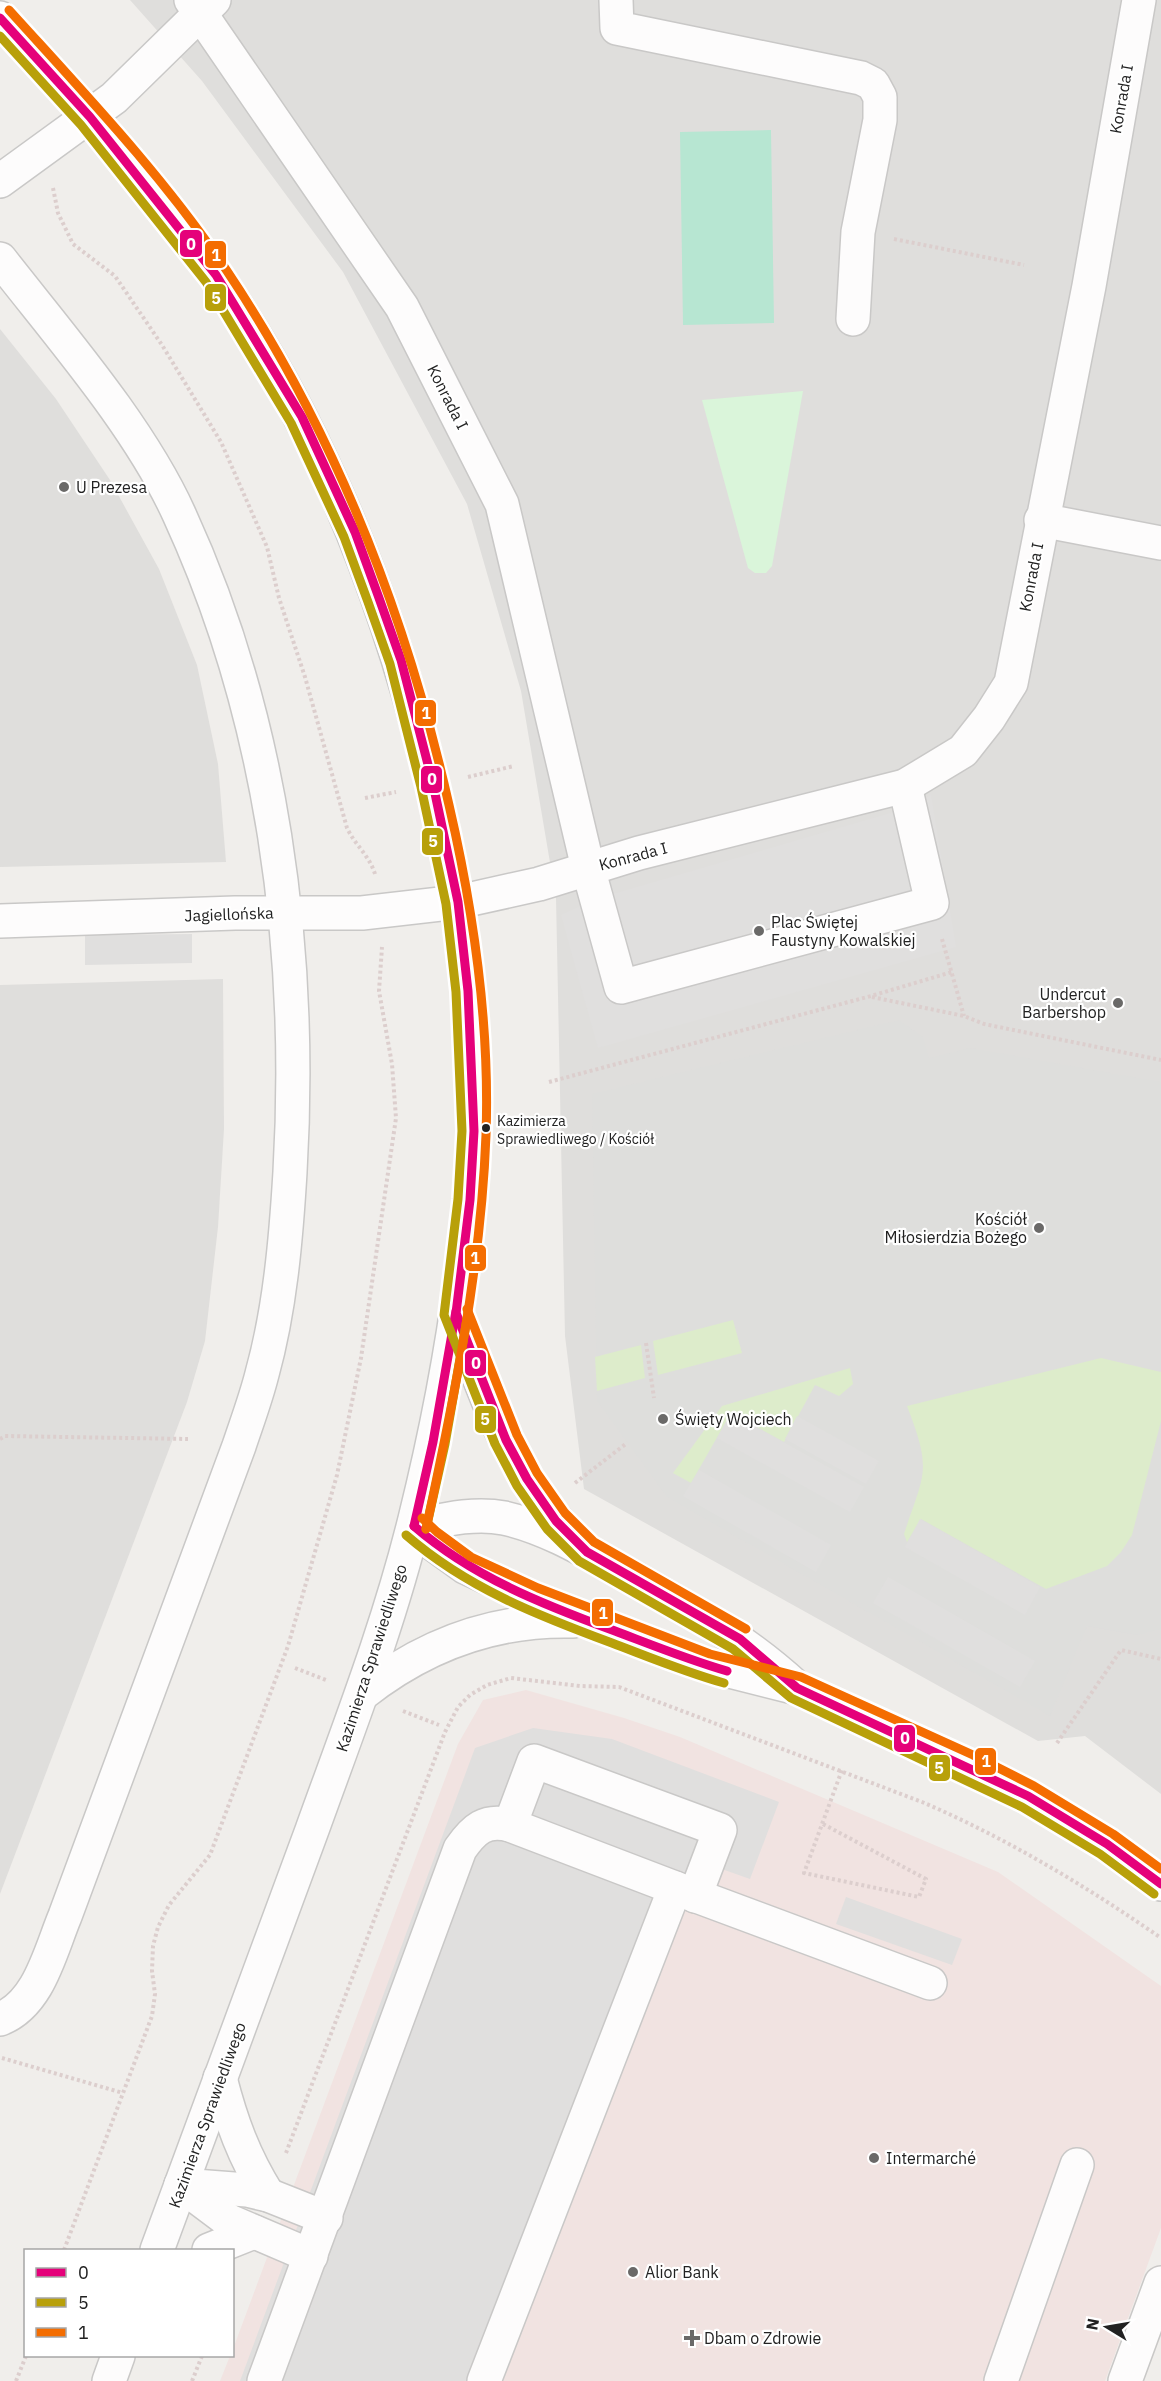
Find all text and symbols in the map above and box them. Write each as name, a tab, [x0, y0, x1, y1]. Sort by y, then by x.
street label: Konrada I	[1105, 63, 1137, 135]
line badge: 0	[179, 229, 203, 258]
text: 0	[186, 234, 196, 254]
line badge: 1	[204, 240, 227, 269]
text: 1	[211, 245, 221, 265]
line badge: 5	[204, 283, 227, 312]
text: 5	[211, 288, 221, 308]
street label: Konrada I	[423, 361, 473, 433]
place label: U Prezesa	[76, 477, 147, 497]
marker: U Prezesa	[57, 480, 71, 494]
street label: Konrada I	[1014, 541, 1048, 613]
line badge: 1	[414, 699, 437, 727]
text: 1	[421, 703, 431, 723]
line badge: 0	[420, 765, 443, 794]
text: 0	[427, 769, 437, 789]
line badge: 5	[421, 827, 444, 856]
text: 5	[428, 831, 438, 851]
street label: Konrada I	[597, 837, 669, 875]
street label: Jagiellońska	[184, 902, 274, 926]
place label: Plac Świętej Faustyny Kowalskiej	[771, 911, 916, 950]
marker: Plac Świętej Faustyny Kowalskiej	[752, 924, 766, 938]
place label: Undercut Barbershop	[1022, 984, 1106, 1022]
marker: Undercut Barbershop	[1111, 996, 1125, 1010]
place label: Kazimierza Sprawiedliwego / Kościół	[497, 1112, 654, 1148]
marker: Kazimierza Sprawiedliwego / Kościół	[480, 1122, 492, 1134]
place label: Kościół Miłosierdzia Bożego	[885, 1209, 1028, 1247]
marker: Kościół Miłosierdzia Bożego	[1032, 1221, 1046, 1235]
line badge: 1	[464, 1244, 487, 1272]
text: 1	[470, 1248, 480, 1268]
line badge: 0	[464, 1349, 487, 1377]
text: 0	[471, 1353, 481, 1373]
line badge: 5	[474, 1405, 497, 1434]
place label: Święty Wojciech	[675, 1408, 792, 1429]
text: 5	[480, 1409, 490, 1429]
marker: Święty Wojciech	[656, 1412, 670, 1426]
street label: Kazimierza Sprawiedliwego	[331, 1562, 411, 1754]
line badge: 1	[591, 1598, 614, 1627]
text: 1	[598, 1603, 608, 1623]
line badge: 0	[893, 1724, 916, 1753]
text: 0	[900, 1728, 910, 1748]
line badge: 1	[974, 1747, 997, 1776]
text: 1	[981, 1751, 991, 1771]
line badge: 5	[928, 1754, 951, 1782]
text: 5	[934, 1758, 944, 1778]
street label: Kazimierza Sprawiedliwego	[164, 2019, 250, 2211]
place label: Intermarché	[886, 2148, 976, 2168]
marker: Intermarché	[867, 2151, 881, 2165]
legend	[24, 2249, 234, 2357]
text: 0	[78, 2261, 89, 2284]
place label: Alior Bank	[645, 2262, 719, 2282]
marker: Alior Bank	[626, 2265, 640, 2279]
text: 5	[78, 2291, 89, 2314]
north arrow	[1077, 2297, 1137, 2357]
text: N	[1081, 2317, 1103, 2332]
text: 1	[78, 2321, 89, 2344]
place label: Dbam o Zdrowie	[704, 2328, 822, 2348]
marker: Dbam o Zdrowie	[685, 2331, 699, 2345]

